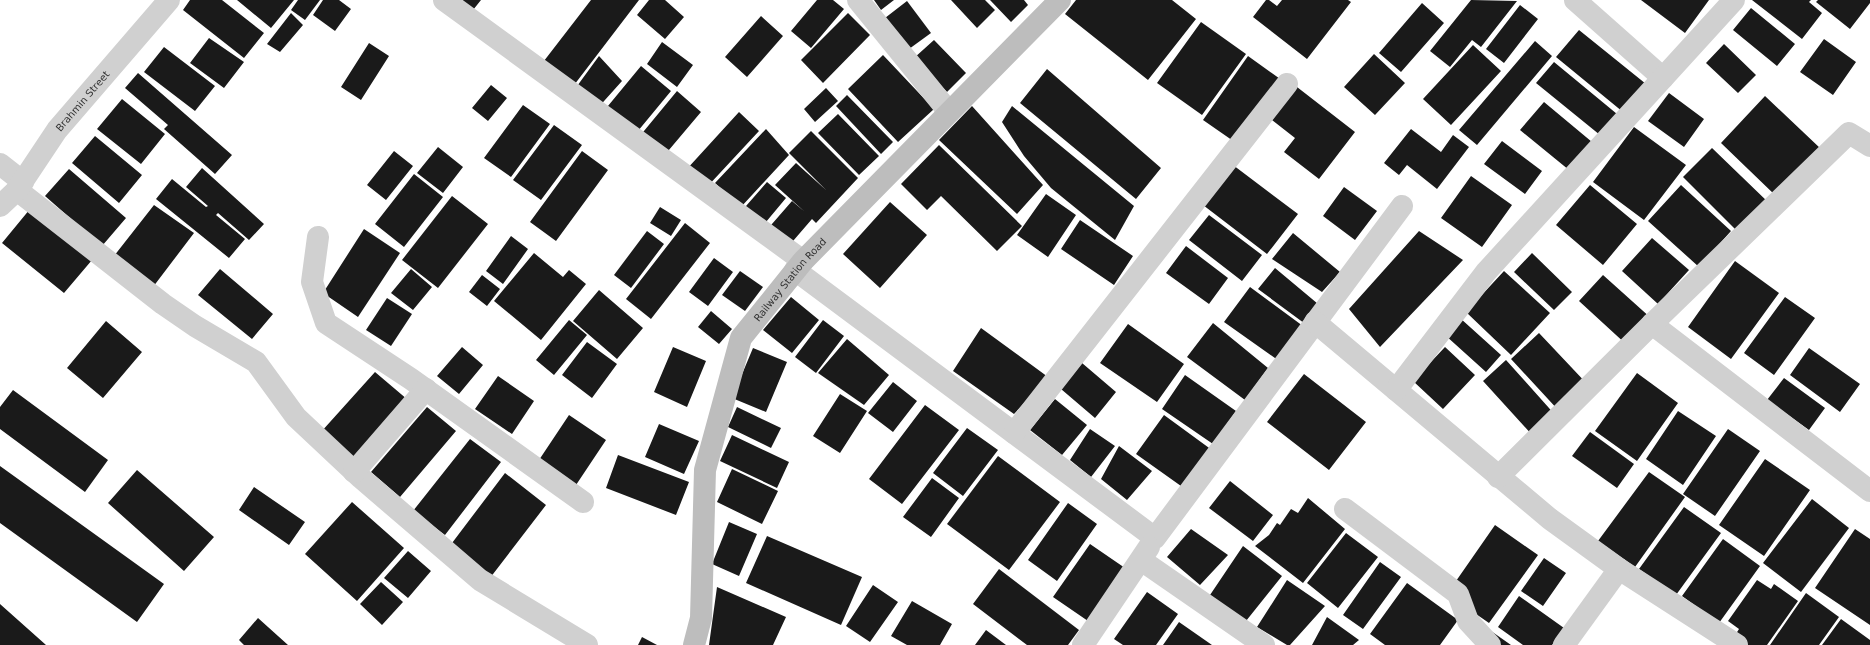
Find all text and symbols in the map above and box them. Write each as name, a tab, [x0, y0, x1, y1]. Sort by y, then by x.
street label: Brahmin Street	[53, 68, 111, 133]
street label: Railway Station Road	[751, 236, 828, 323]

